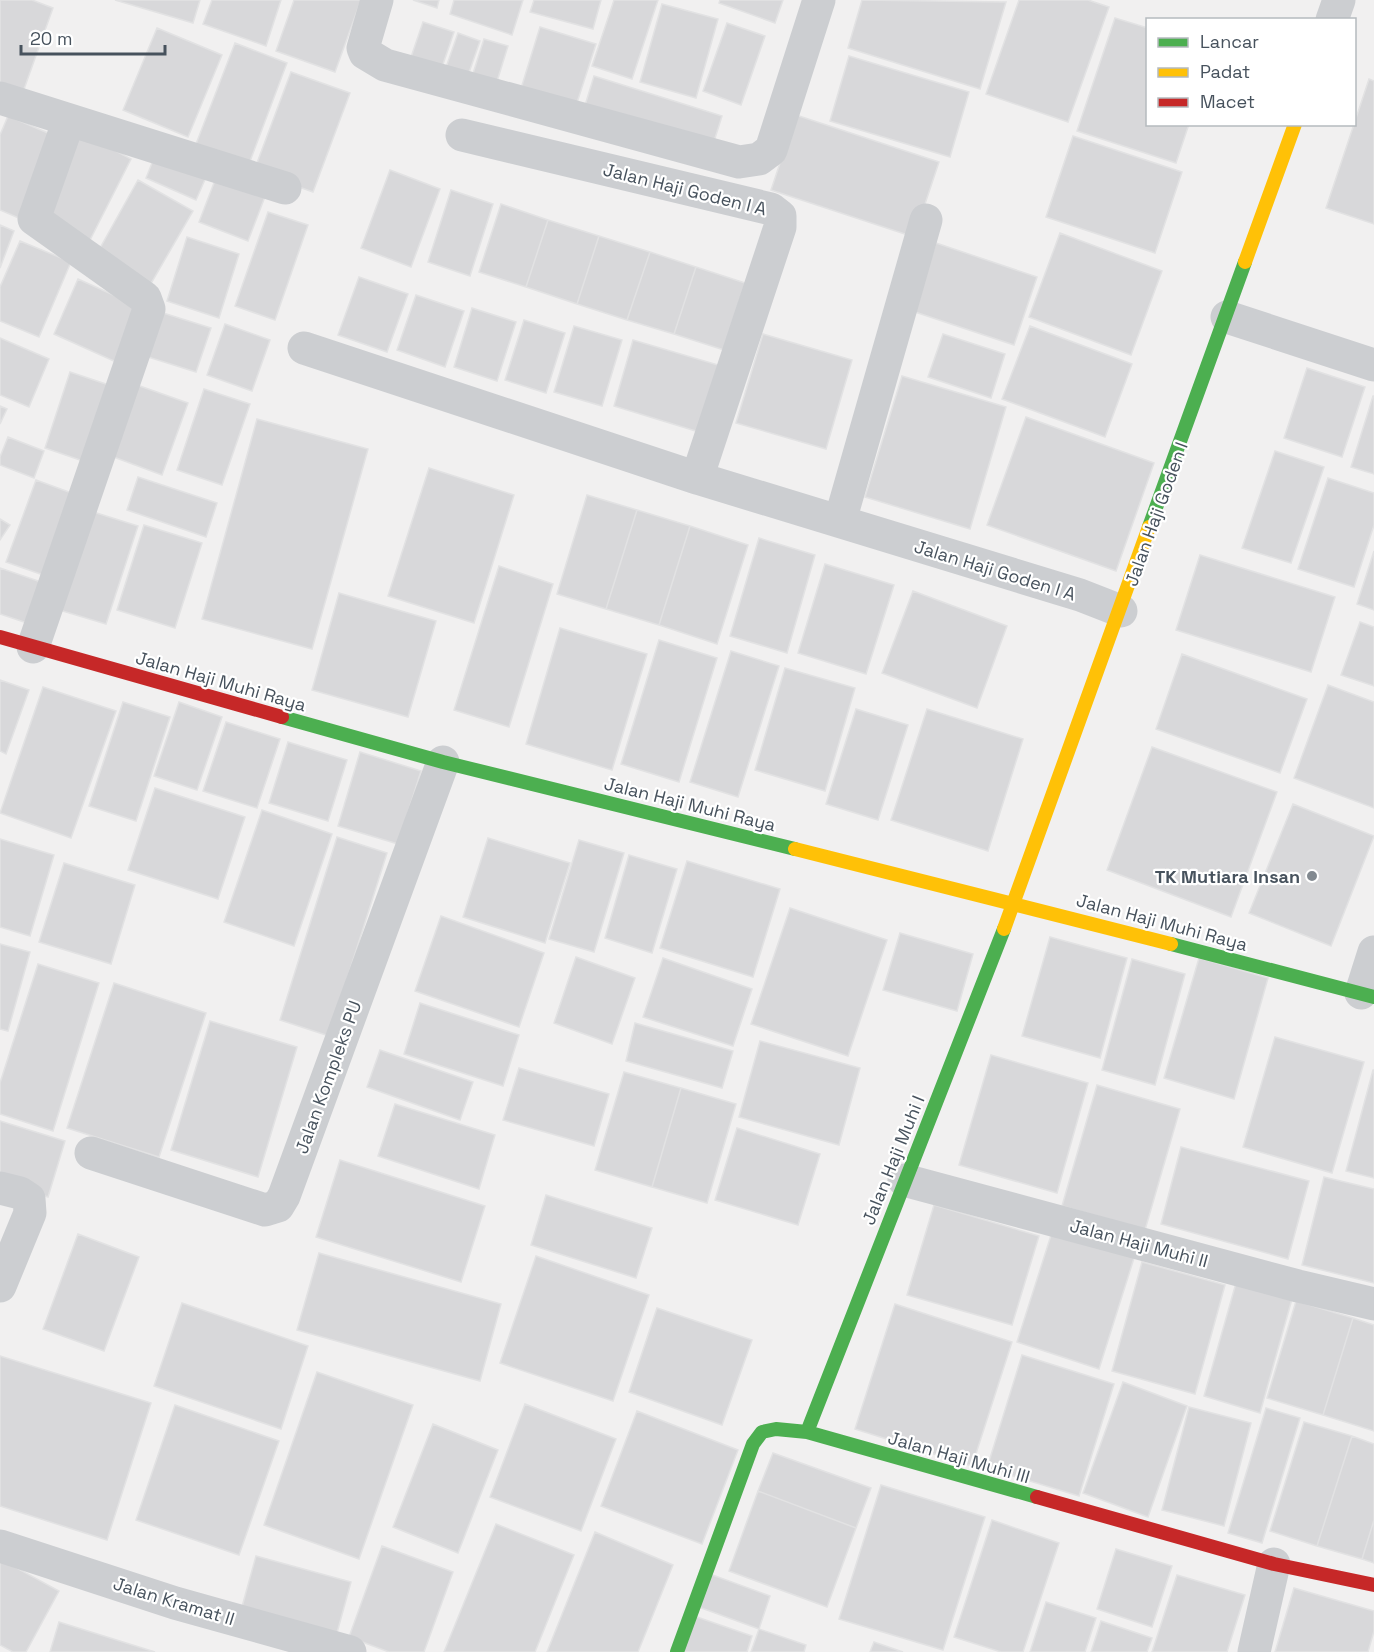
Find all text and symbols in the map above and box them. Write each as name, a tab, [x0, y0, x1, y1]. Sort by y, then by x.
scale bar	[21, 18, 165, 56]
legend	[1146, 18, 1356, 126]
text: 20 m	[30, 27, 73, 50]
text: Lancar	[1200, 30, 1259, 53]
text: Padat	[1200, 60, 1250, 83]
text: Macet	[1200, 90, 1255, 113]
street label: Jalan Haji Goden I A	[601, 158, 769, 220]
street label: Jalan Haji Goden I	[1119, 439, 1193, 589]
street label: Jalan Haji Goden I A	[911, 534, 1079, 606]
street label: Jalan Haji Muhi Raya	[133, 646, 309, 716]
street label: Jalan Haji Muhi Raya	[602, 772, 778, 836]
place label: TK Mutiara Insan	[1155, 865, 1300, 888]
marker: TK Mutiara Insan	[1305, 869, 1319, 883]
street label: Jalan Haji Muhi Raya	[1074, 888, 1250, 956]
street label: Jalan Kompleks PU	[290, 997, 366, 1157]
street label: Jalan Haji Muhi I	[857, 1092, 929, 1228]
street label: Jalan Haji Muhi II	[1067, 1214, 1211, 1272]
street label: Jalan Haji Muhi III	[885, 1426, 1033, 1488]
street label: Jalan Kramat II	[111, 1572, 237, 1630]

